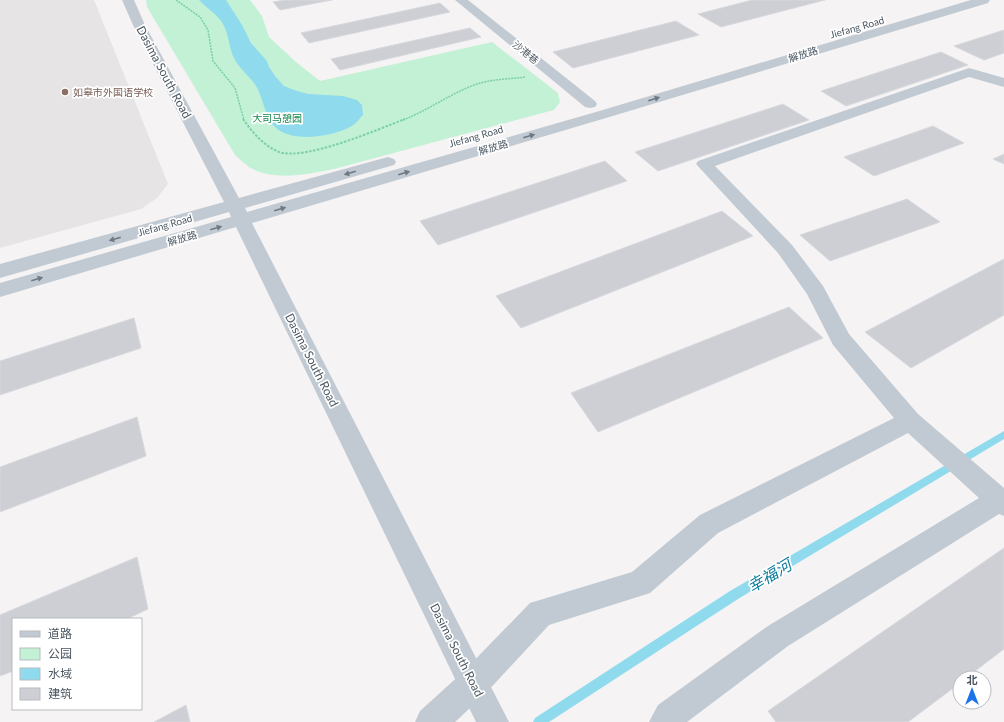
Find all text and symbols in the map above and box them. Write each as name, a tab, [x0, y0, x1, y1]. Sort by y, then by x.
street label: Jiefang Road	[829, 14, 885, 40]
street label: Dasima South Road	[133, 23, 195, 121]
street label: 沙港巷	[511, 38, 541, 66]
street label: 解放路	[787, 44, 819, 64]
place label: 如皋市外国语学校	[73, 86, 153, 98]
marker: 如皋市外国语学校	[60, 87, 70, 97]
one-way arrow	[648, 96, 660, 102]
park label: 大司马憩园	[252, 112, 302, 124]
street label: Jiefang Road	[448, 123, 504, 149]
one-way arrow	[523, 133, 535, 139]
street label: 解放路	[477, 137, 509, 157]
one-way arrow	[343, 170, 355, 176]
one-way arrow	[398, 170, 410, 176]
one-way arrow	[274, 206, 286, 212]
street label: Jiefang Road	[137, 212, 193, 238]
one-way arrow	[210, 225, 222, 231]
street label: 解放路	[166, 228, 198, 248]
one-way arrow	[109, 236, 121, 242]
one-way arrow	[32, 276, 44, 282]
street label: Dasima South Road	[282, 311, 342, 409]
water label: 幸福河	[744, 553, 797, 596]
street label: Dasima South Road	[427, 601, 487, 699]
legend	[12, 618, 142, 710]
text: 道路	[48, 626, 72, 641]
text: 公园	[48, 646, 72, 661]
text: 水域	[48, 666, 72, 681]
north arrow	[952, 670, 992, 710]
text: 北	[967, 673, 978, 686]
text: 建筑	[48, 686, 72, 701]

